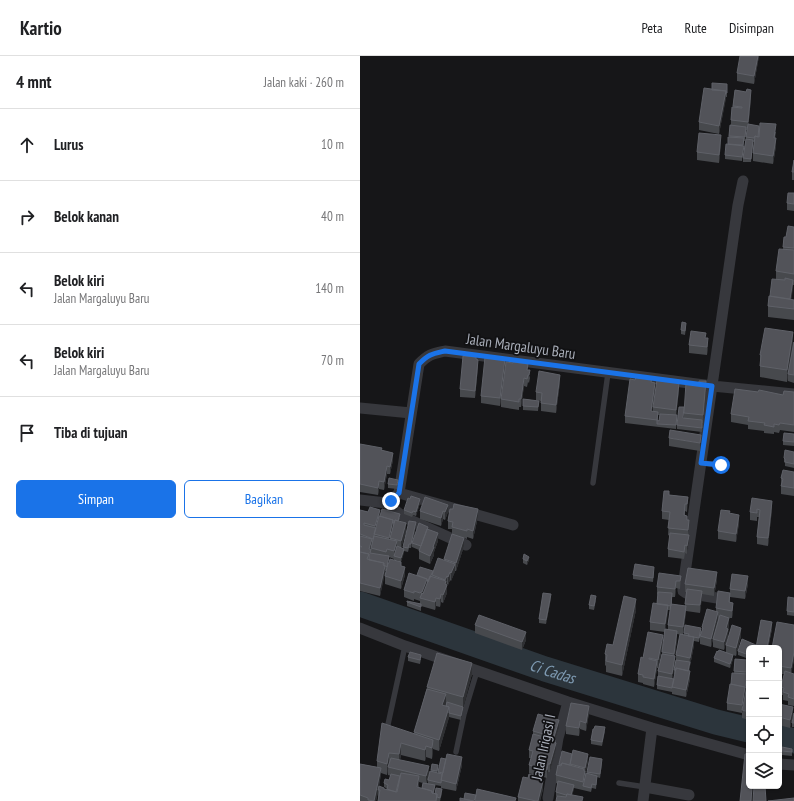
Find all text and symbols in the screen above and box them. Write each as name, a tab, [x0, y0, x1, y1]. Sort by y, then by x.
text: Kartio	[20, 16, 62, 40]
text: Peta	[641, 19, 663, 37]
text: Rute	[685, 19, 707, 37]
text: Disimpan	[729, 19, 774, 37]
text: 4 mnt	[16, 71, 51, 93]
text: Jalan kaki · 260 m	[264, 74, 344, 91]
icon: ahead	[16, 134, 38, 156]
text: Lurus	[54, 135, 83, 154]
text: 10 m	[321, 136, 344, 153]
icon: right	[16, 206, 38, 228]
text: Belok kanan	[54, 207, 119, 226]
text: 40 m	[321, 208, 344, 225]
text: Belok kiri	[54, 271, 104, 290]
icon: left	[16, 278, 38, 300]
text: 140 m	[315, 280, 344, 297]
text: Jalan Margaluyu Baru	[54, 290, 149, 307]
street label: Jalan Margaluyu Baru	[464, 329, 577, 363]
text: Belok kiri	[54, 343, 104, 362]
icon: left	[16, 350, 38, 372]
text: 70 m	[321, 352, 344, 369]
text: Jalan Margaluyu Baru	[54, 362, 149, 379]
icon: arrive	[16, 422, 38, 444]
text: Tiba di tujuan	[54, 423, 128, 442]
route start	[712, 456, 730, 474]
button: Simpan	[16, 480, 176, 518]
button: Bagikan	[184, 480, 344, 518]
route end	[382, 492, 400, 510]
map controls	[746, 645, 782, 789]
button: +	[746, 645, 782, 681]
water label: Ci Cadas	[527, 654, 579, 688]
button: −	[746, 681, 782, 717]
street label: Jalan Irigasi I	[527, 712, 559, 783]
button: locate	[746, 717, 782, 753]
button: layers	[746, 753, 782, 789]

